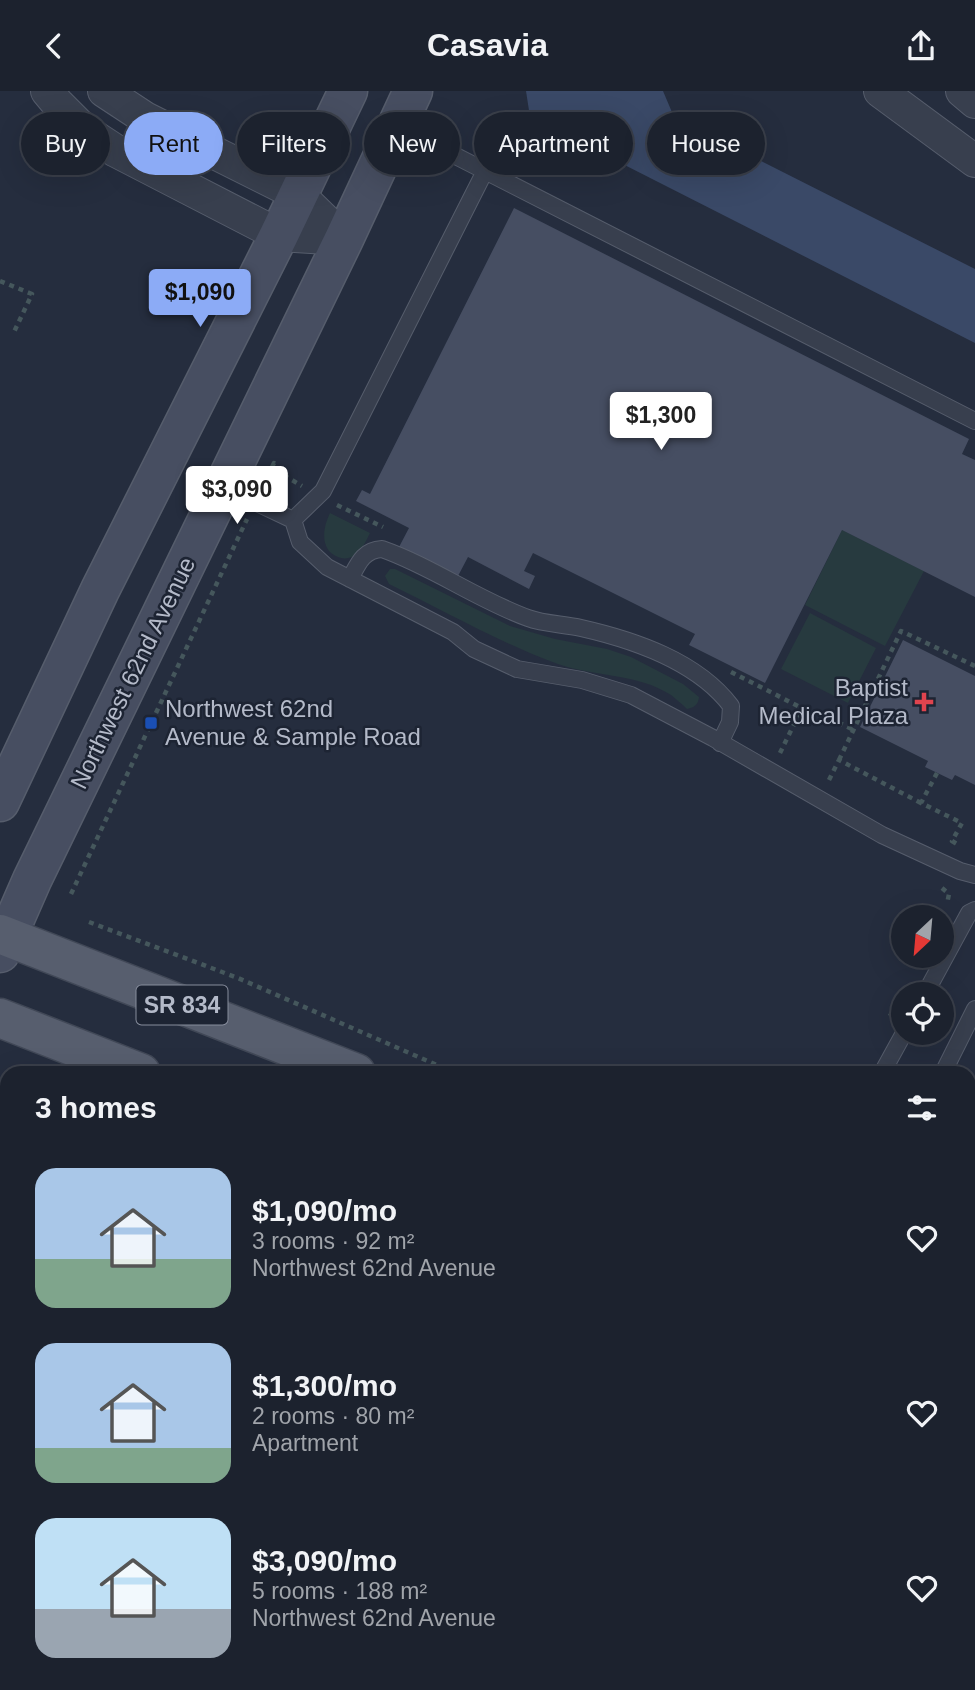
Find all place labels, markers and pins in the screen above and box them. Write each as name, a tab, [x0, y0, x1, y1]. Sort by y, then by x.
pin: $1,090	[143, 269, 257, 329]
pin: $1,300	[604, 393, 718, 452]
pin: $3,090	[180, 467, 294, 526]
place label: Baptist Medical Plaza	[759, 674, 909, 729]
marker: Baptist Medical Plaza	[914, 692, 934, 712]
place label: Northwest 62nd Avenue & Sample Road	[165, 695, 421, 750]
marker: Northwest 62nd Avenue & Sample Road	[143, 715, 159, 731]

